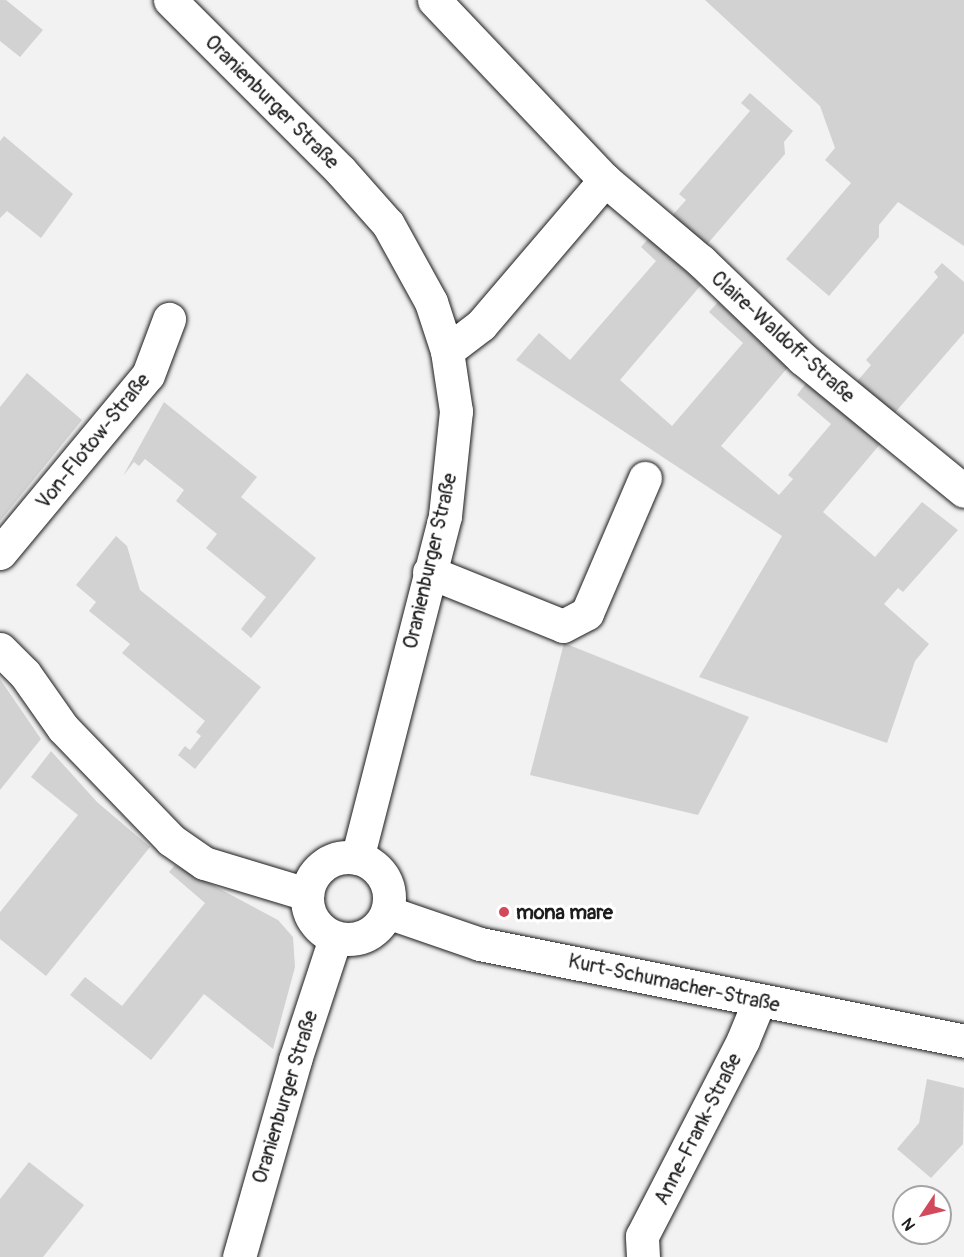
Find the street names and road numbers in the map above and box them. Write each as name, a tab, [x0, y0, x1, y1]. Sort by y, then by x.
street label: Oranienburger Straße	[200, 30, 344, 174]
street label: Claire-Waldoff-Straße	[706, 266, 860, 408]
street label: Von-Flotow-Straße	[31, 368, 155, 514]
street label: Oranienburger Straße	[398, 471, 462, 651]
street label: Kurt-Schumacher-Straße	[566, 949, 782, 1017]
street label: Oranienburger Straße	[247, 1008, 323, 1186]
street label: Anne-Frank-Straße	[649, 1049, 747, 1209]

